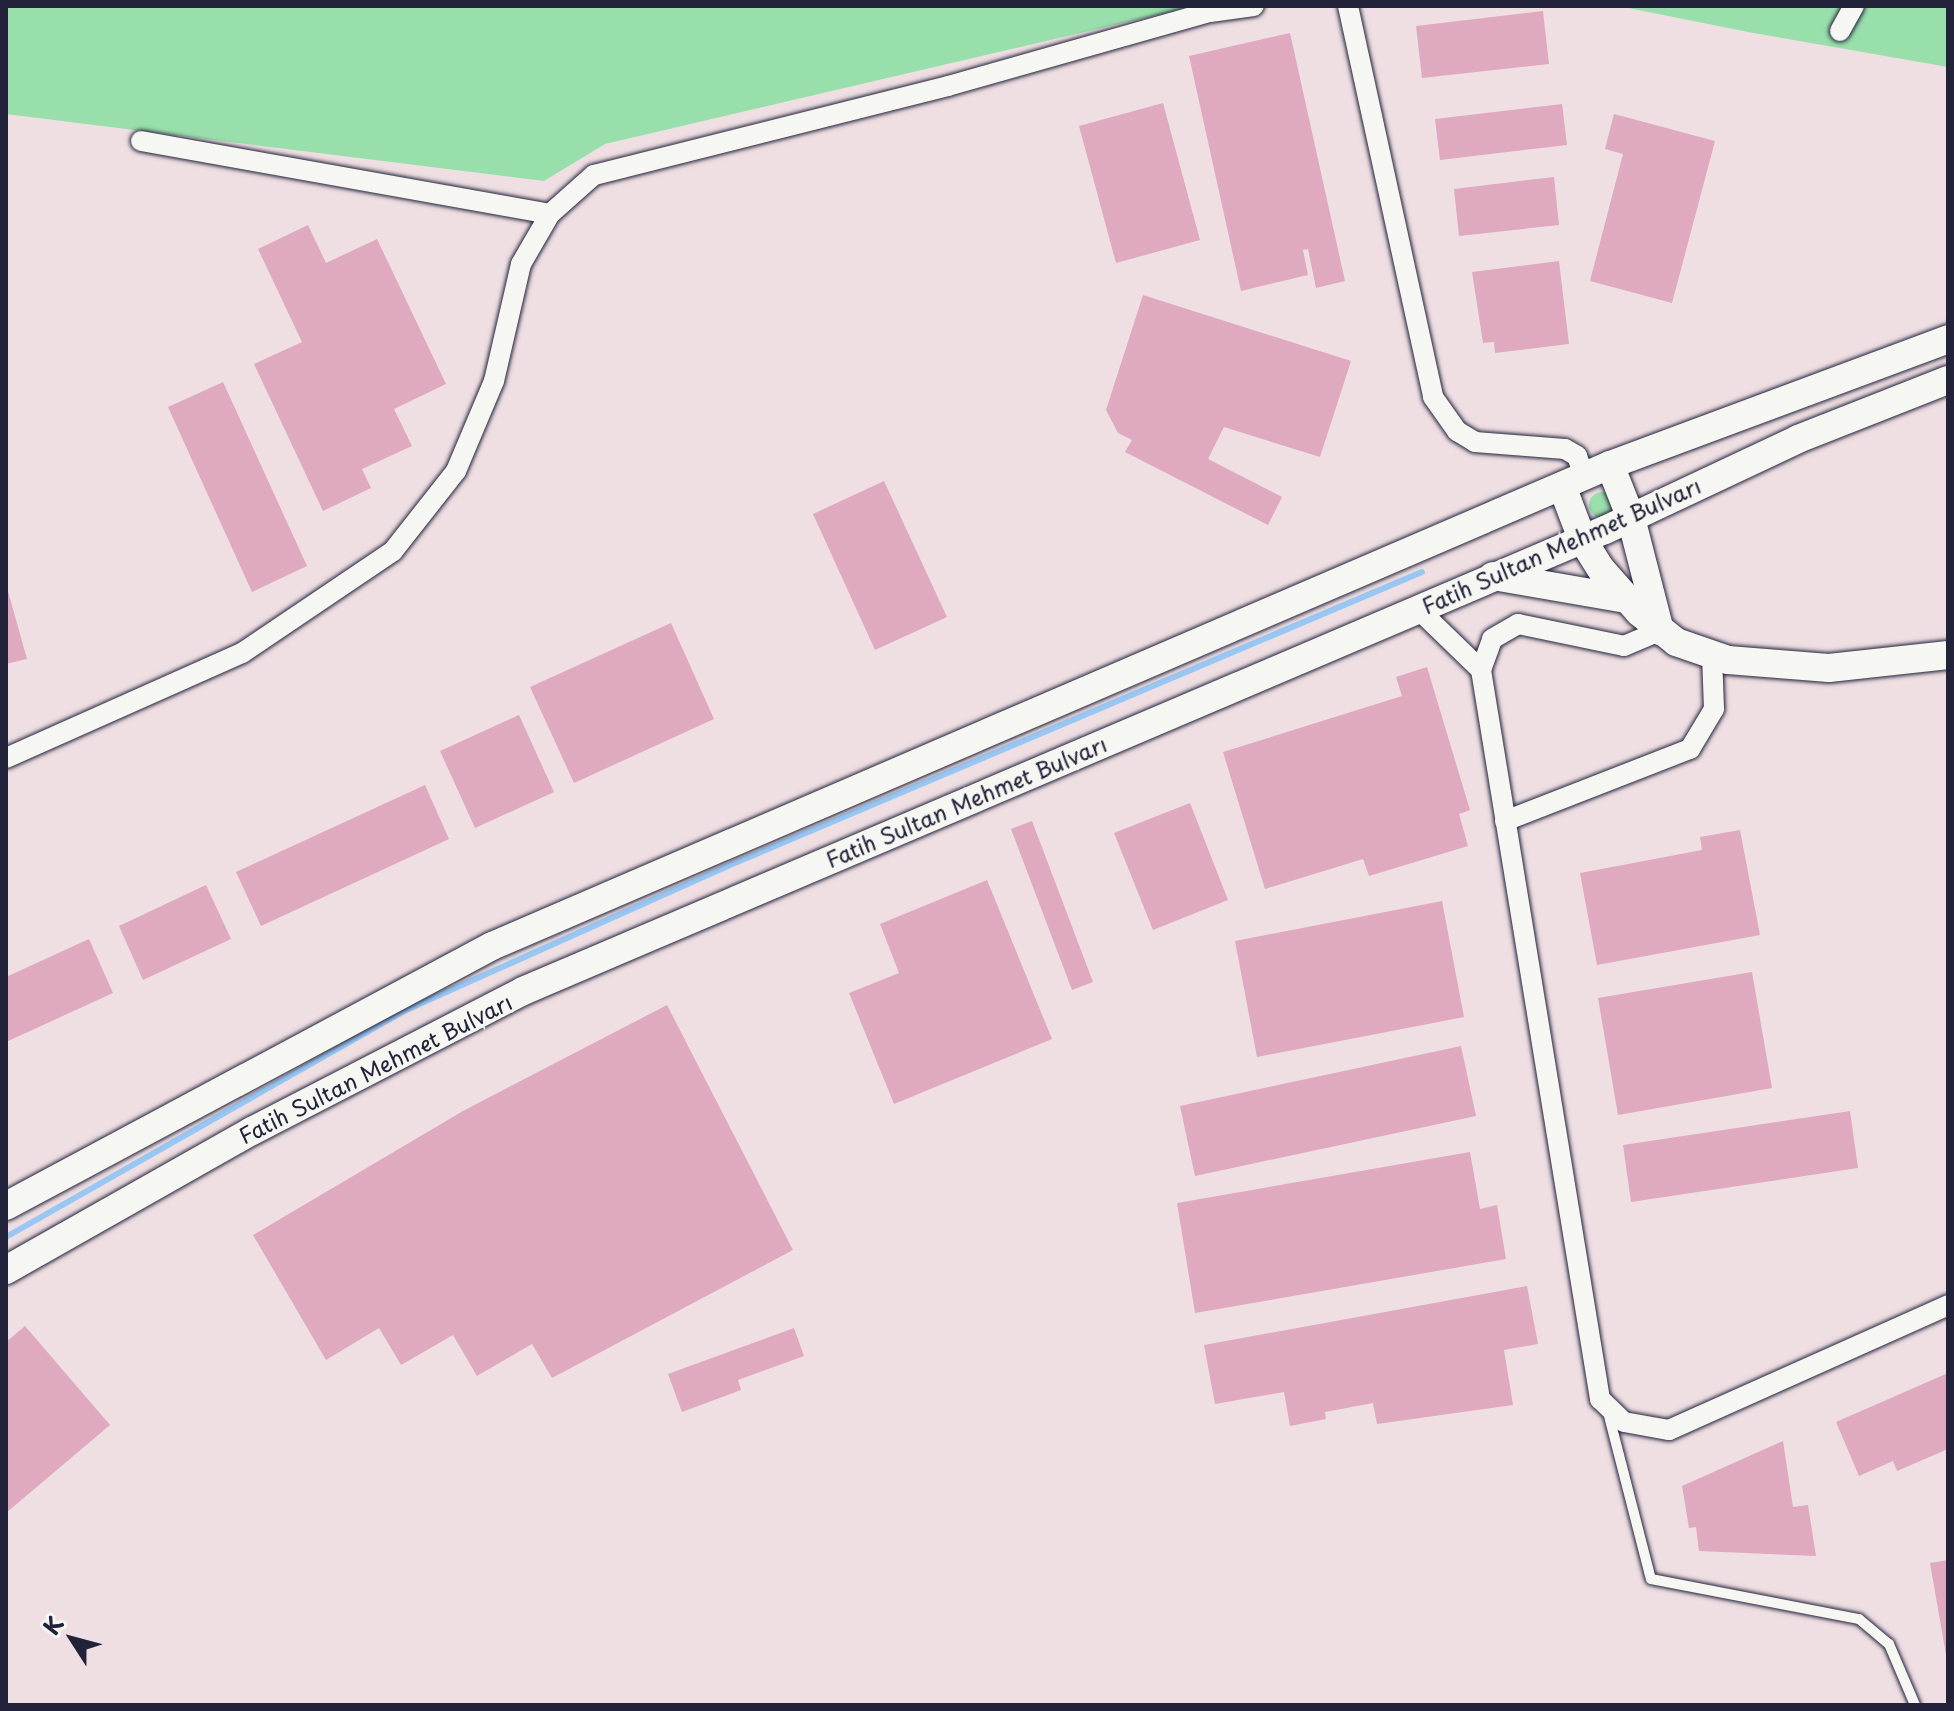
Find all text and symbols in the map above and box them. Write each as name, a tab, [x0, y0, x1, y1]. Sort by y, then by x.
street label: Fatih Sultan Mehmet Bulvarı	[1416, 471, 1706, 619]
street label: Fatih Sultan Mehmet Bulvarı	[820, 729, 1112, 873]
street label: Fatih Sultan Mehmet Bulvarı	[233, 987, 517, 1149]
north arrow	[32, 1599, 112, 1679]
text: K	[34, 1608, 70, 1641]

